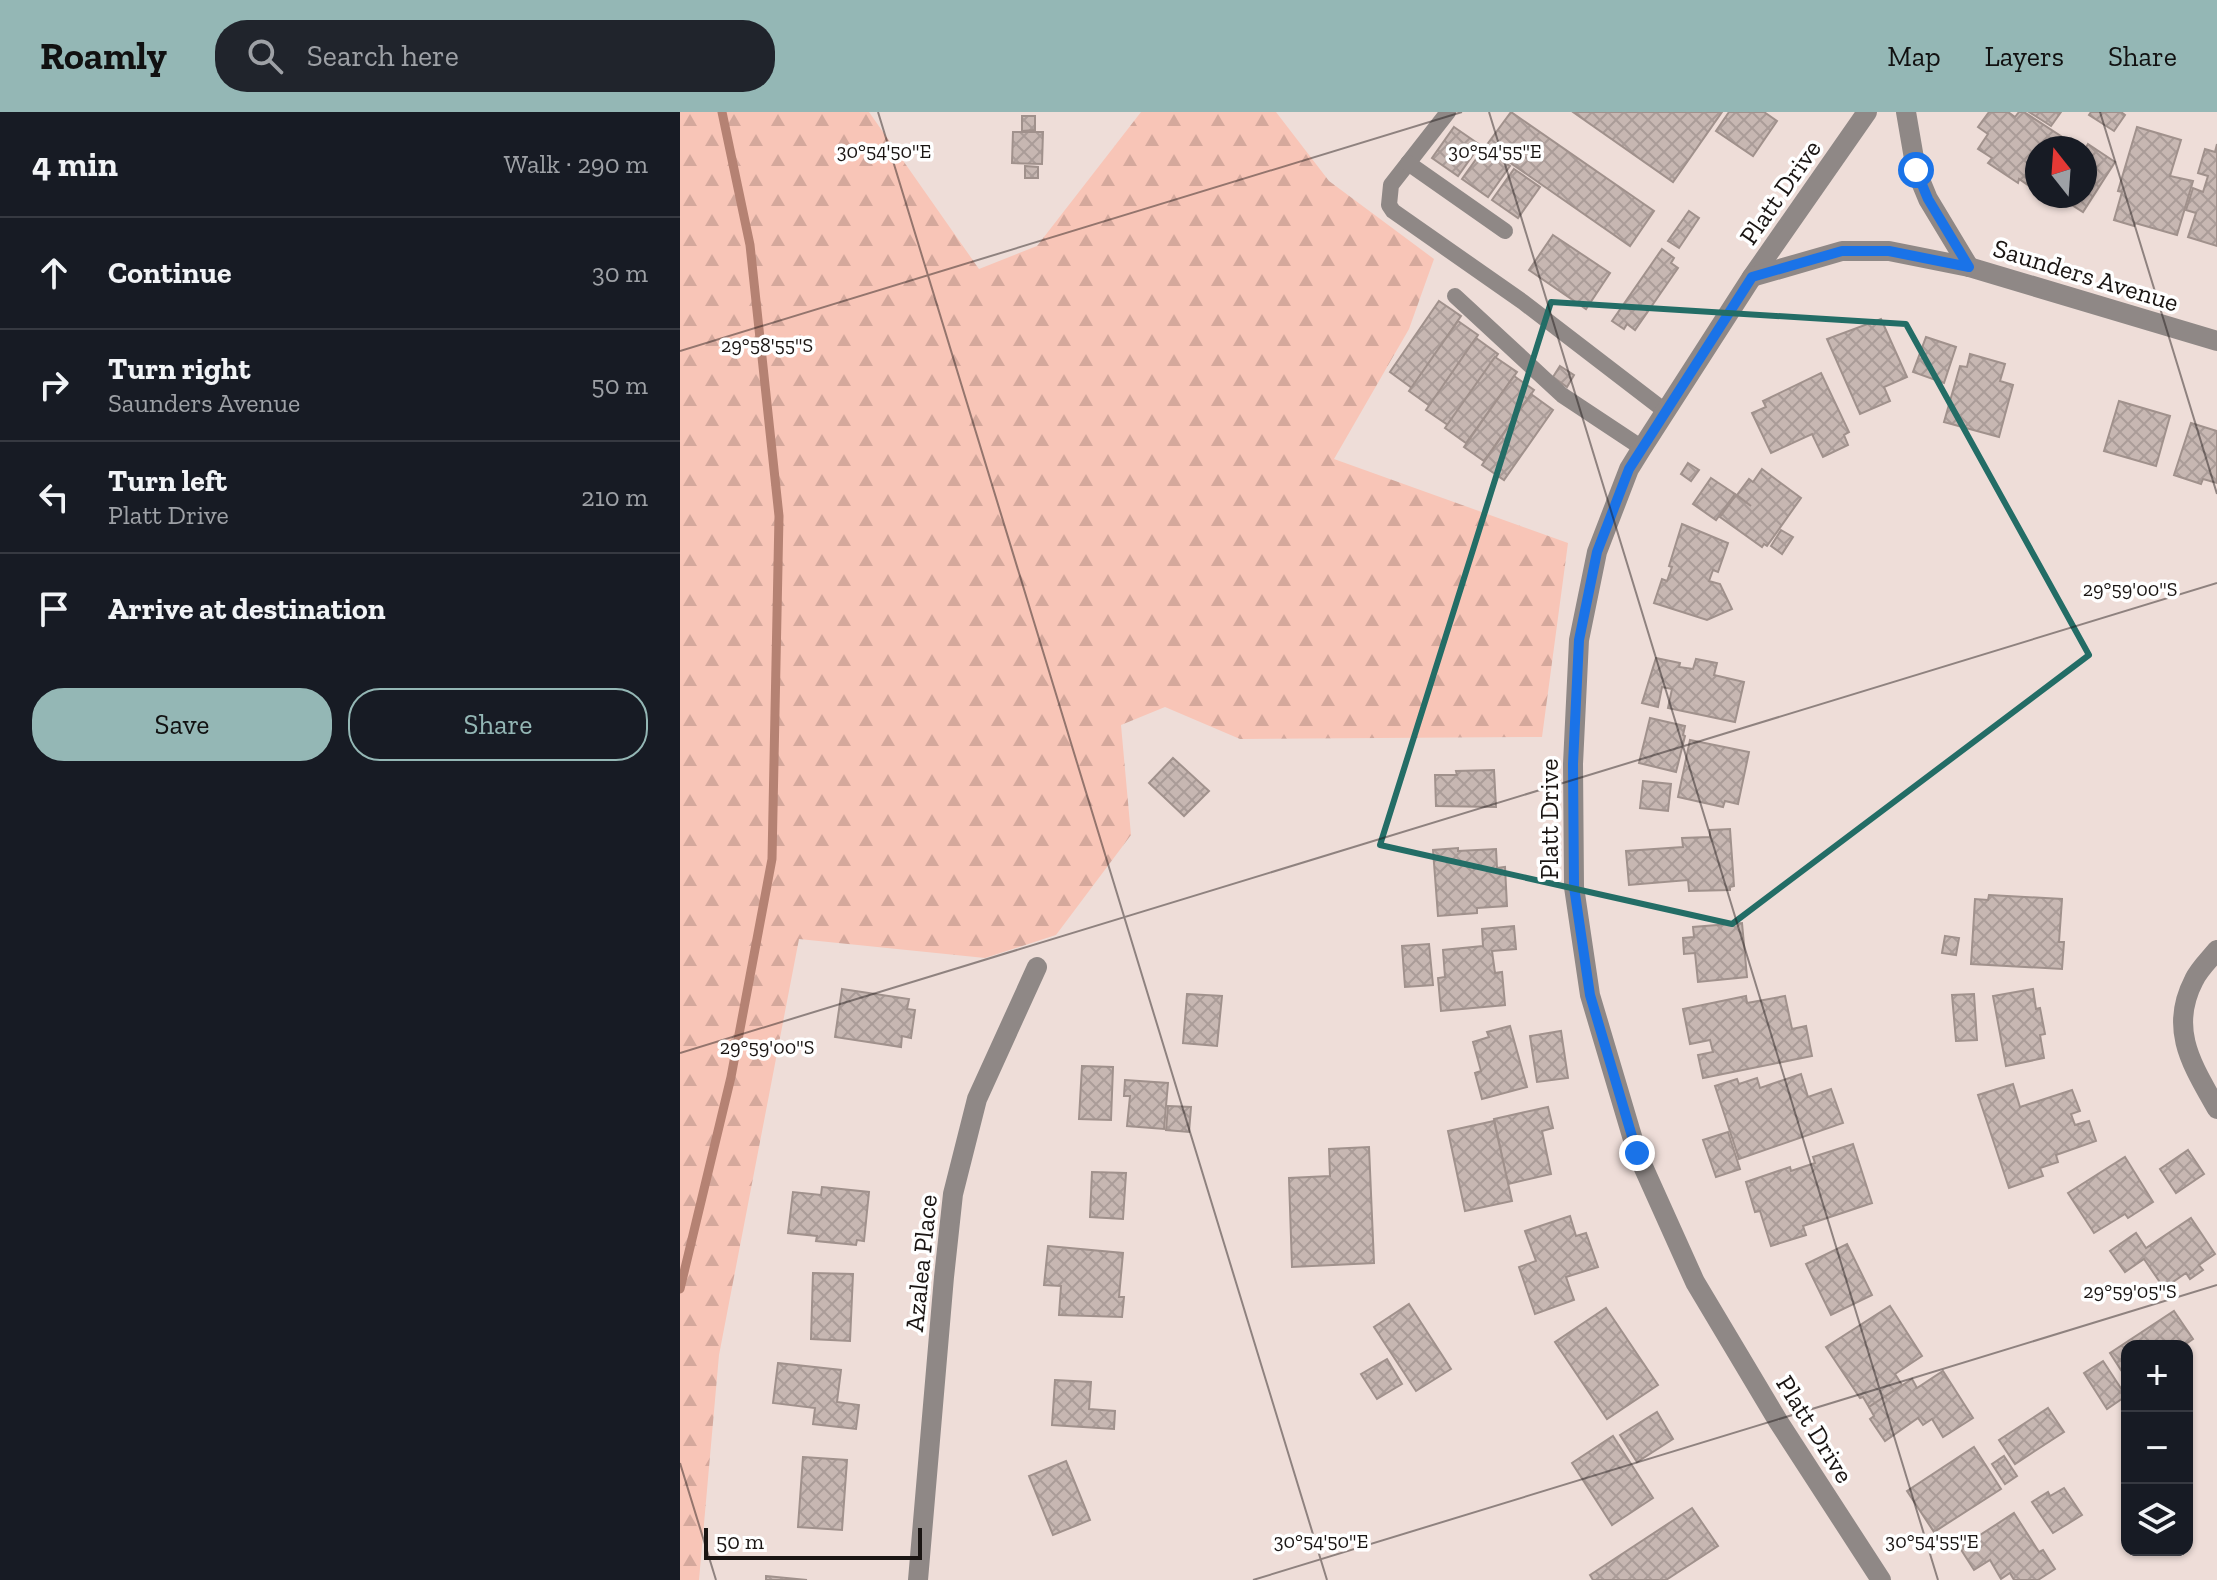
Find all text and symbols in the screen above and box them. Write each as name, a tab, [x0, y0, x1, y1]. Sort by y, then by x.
search box	[215, 20, 775, 92]
text: Roamly	[40, 33, 167, 79]
icon: search	[243, 34, 287, 78]
text: Search here	[307, 38, 459, 74]
text: Map	[1887, 40, 1941, 73]
text: Layers	[1985, 40, 2064, 73]
text: Share	[2108, 40, 2177, 73]
street label: Platt Drive	[1732, 133, 1828, 251]
north arrow	[2025, 136, 2097, 208]
text: 30°54'50"E	[837, 139, 931, 163]
text: 30°54'55"E	[1448, 139, 1542, 163]
text: 4 min	[32, 144, 118, 185]
text: Walk · 290 m	[504, 148, 648, 180]
route start	[1898, 152, 1934, 188]
street label: Saunders Avenue	[1989, 232, 2183, 318]
icon: ahead	[32, 251, 76, 295]
text: Continue	[108, 255, 232, 291]
text: 30 m	[592, 257, 648, 289]
text: 29°58'55"S	[721, 333, 813, 357]
text: Turn right	[108, 351, 250, 387]
icon: right	[32, 363, 76, 407]
text: 50 m	[591, 369, 648, 401]
text: Saunders Avenue	[108, 387, 300, 419]
text: Turn left	[108, 463, 227, 499]
icon: left	[32, 475, 76, 519]
text: 210 m	[581, 481, 648, 513]
text: Platt Drive	[108, 499, 229, 531]
text: 29°59'00"S	[2083, 577, 2177, 601]
icon: arrive	[32, 587, 76, 631]
text: Arrive at destination	[108, 591, 385, 627]
button: Save	[32, 688, 332, 761]
button: Share	[348, 688, 648, 761]
street label: Platt Drive	[1533, 759, 1565, 879]
text: 29°59'00"S	[720, 1035, 814, 1059]
route end	[1619, 1135, 1655, 1171]
street label: Azalea Place	[898, 1193, 944, 1333]
text: 29°59'05"S	[2083, 1279, 2177, 1303]
map controls	[2121, 1340, 2193, 1556]
button: +	[2121, 1340, 2193, 1412]
street label: Platt Drive	[1769, 1369, 1861, 1489]
button: −	[2121, 1412, 2193, 1484]
button: layers	[2121, 1484, 2193, 1556]
scale bar	[704, 1524, 922, 1560]
text: 50 m	[716, 1528, 764, 1555]
text: 30°54'50"E	[1274, 1529, 1368, 1553]
text: 30°54'55"E	[1885, 1529, 1979, 1553]

